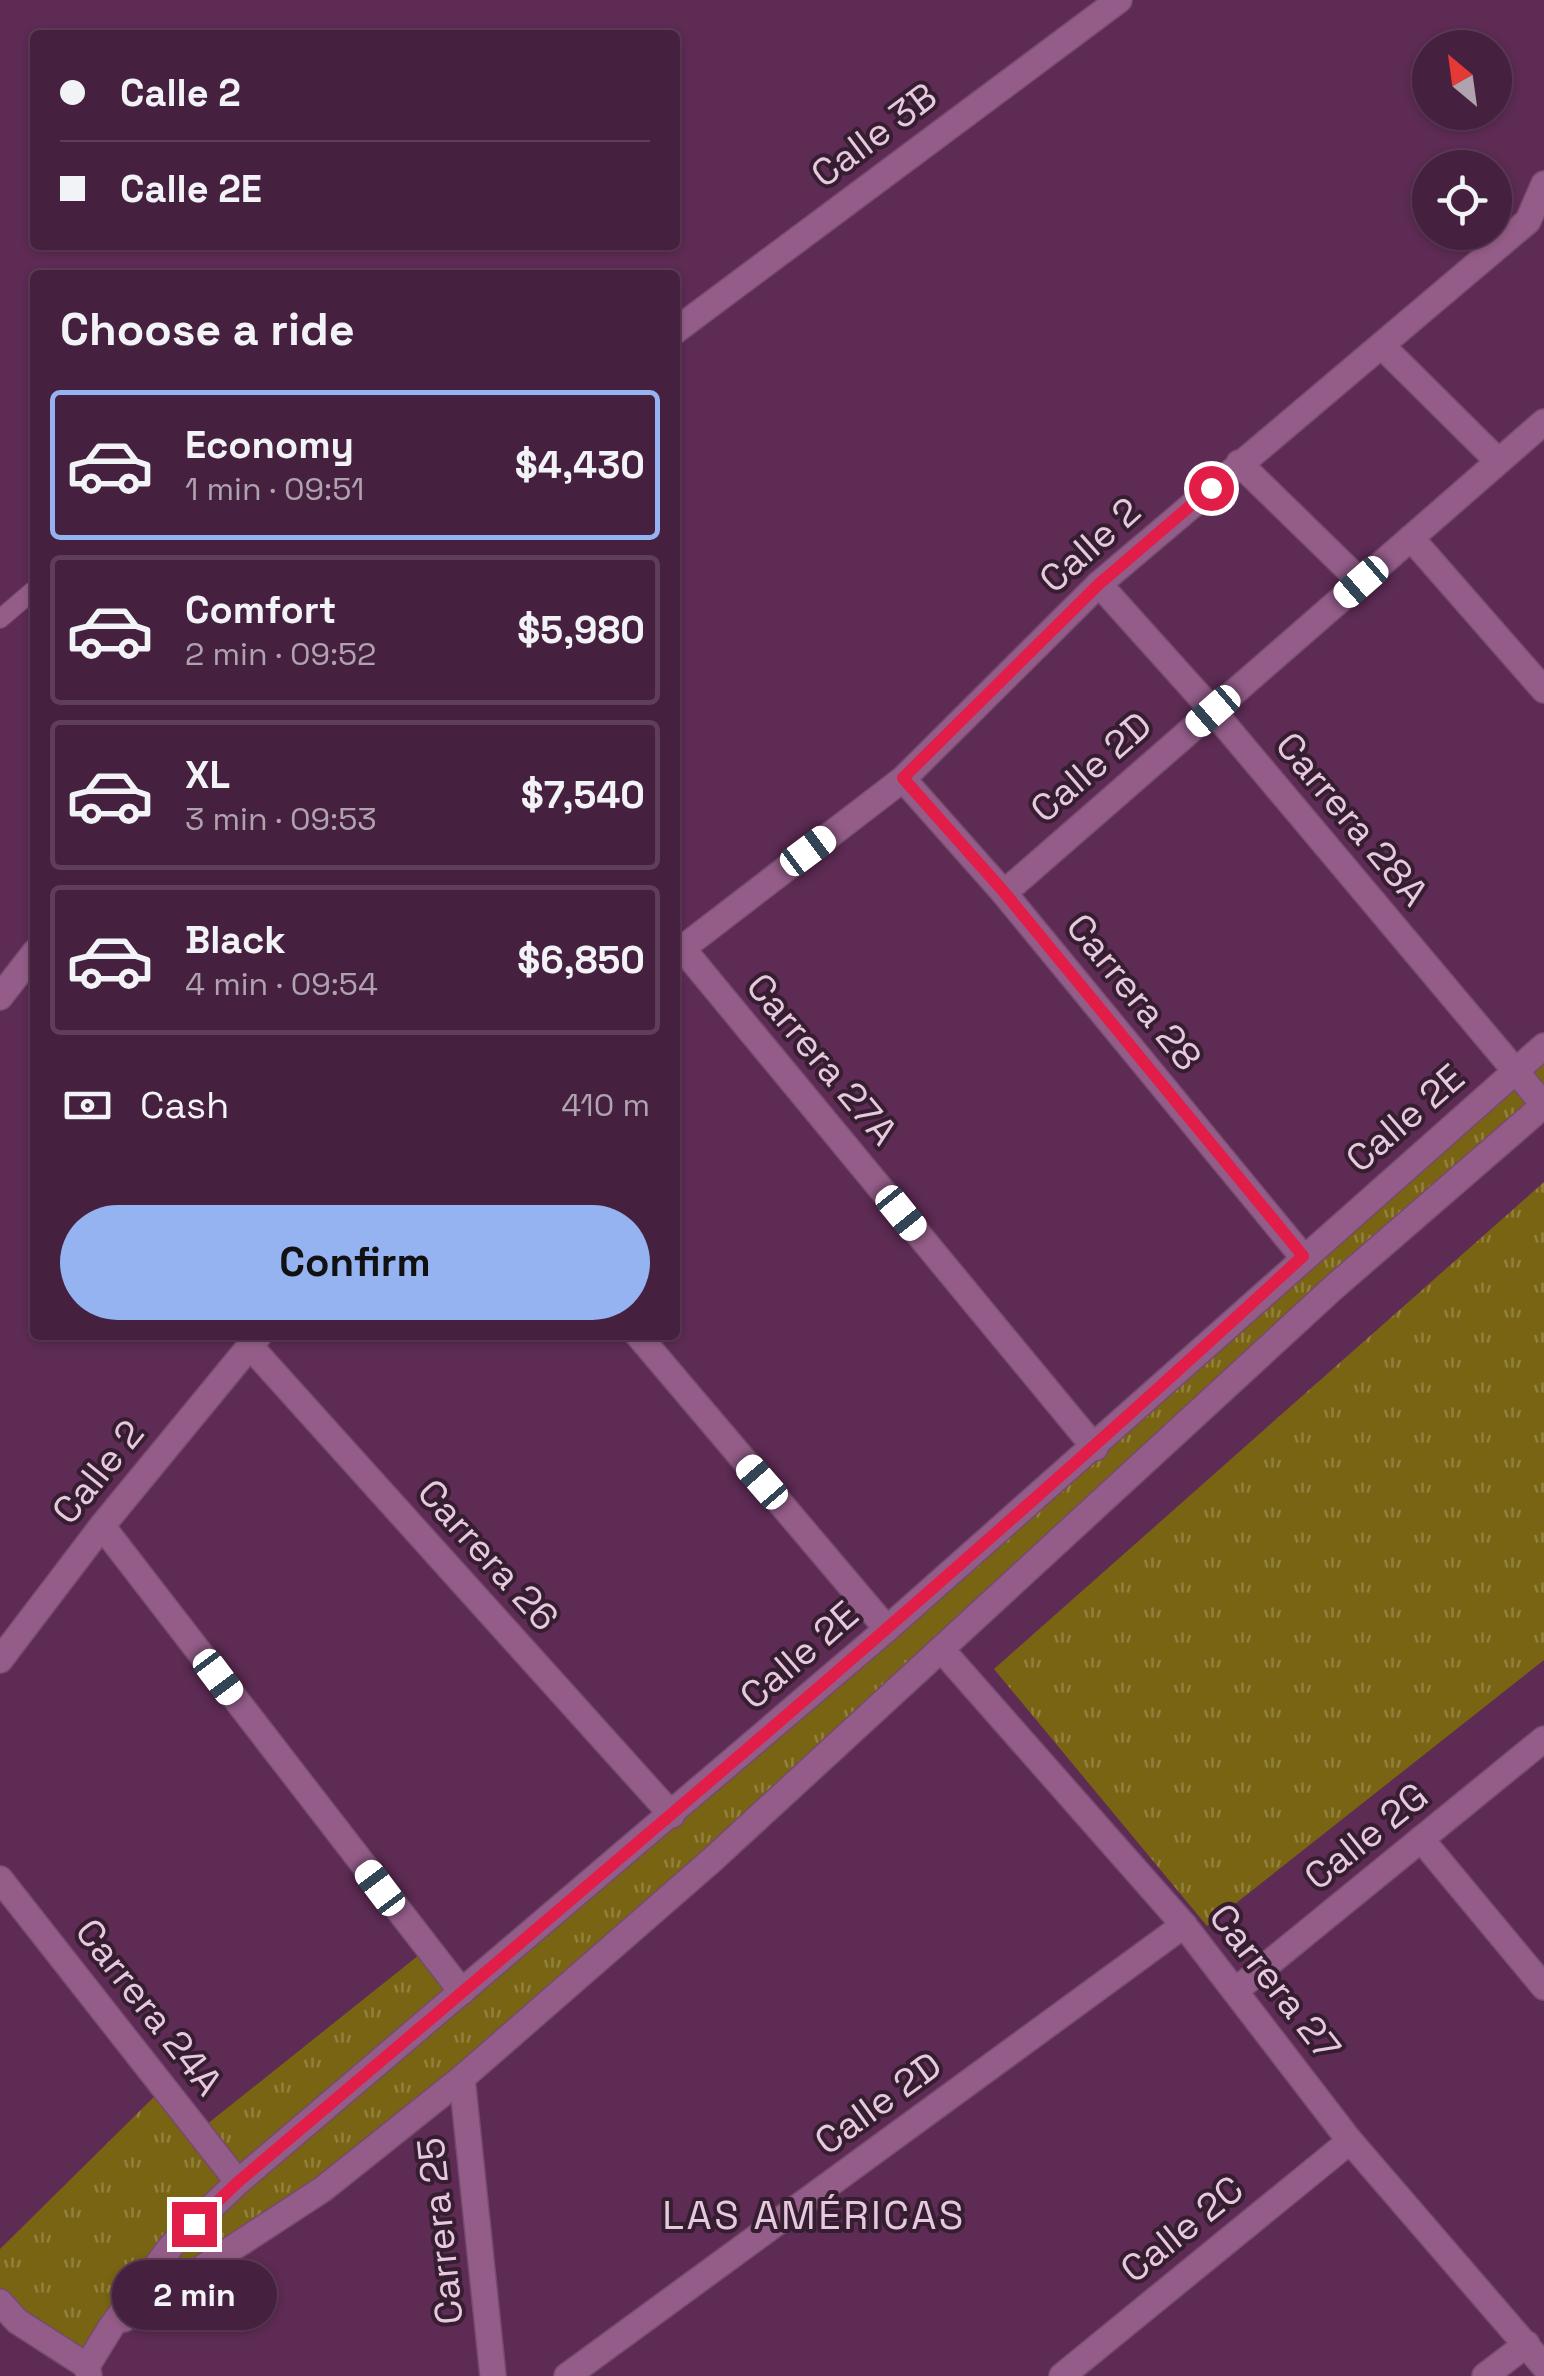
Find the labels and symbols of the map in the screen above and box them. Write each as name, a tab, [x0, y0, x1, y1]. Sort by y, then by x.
north arrow	[1412, 30, 1512, 130]
street label: Calle 3B	[802, 72, 946, 198]
route start	[1189, 466, 1234, 511]
street label: Calle 2	[1029, 487, 1151, 603]
car	[1329, 551, 1393, 613]
car	[1181, 680, 1245, 742]
street label: Calle 2D	[1020, 701, 1162, 833]
street label: Carrera 28A	[1265, 722, 1439, 916]
car	[775, 821, 841, 881]
street label: Carrera 28	[1056, 904, 1212, 1080]
street label: Carrera 27A	[736, 963, 908, 1155]
street label: Calle 2E	[1336, 1053, 1474, 1183]
car	[870, 1180, 932, 1246]
street label: Calle 2	[42, 1410, 154, 1534]
car	[731, 1450, 793, 1514]
street label: Carrera 26	[407, 1469, 569, 1641]
street label: Calle 2E	[730, 1590, 868, 1720]
car	[188, 1644, 248, 1710]
street label: Calle 2G	[1295, 1772, 1437, 1900]
car	[350, 1855, 410, 1921]
street label: Carrera 27	[1199, 1894, 1351, 2070]
street label: Carrera 24A	[65, 1909, 233, 2105]
street label: Calle 2D	[805, 2041, 951, 2165]
street label: Carrera 25	[406, 2135, 474, 2327]
street label: Calle 2C	[1111, 2165, 1253, 2293]
district label: LAS AMÉRICAS	[662, 2190, 966, 2241]
route end	[172, 2202, 217, 2247]
callout: 2 min	[111, 2259, 276, 2329]

